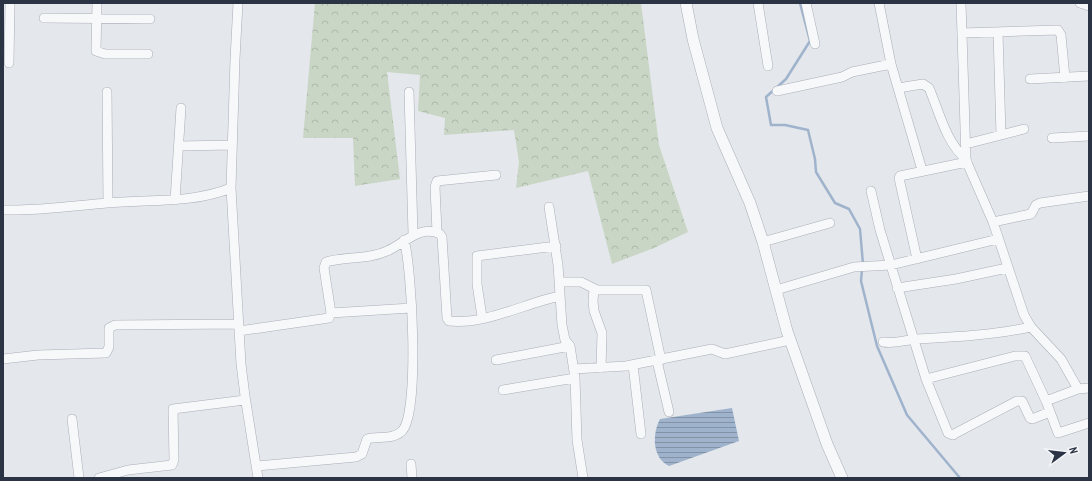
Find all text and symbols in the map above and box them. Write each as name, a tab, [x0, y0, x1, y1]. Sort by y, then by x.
north arrow	[1044, 433, 1084, 473]
text: N	[1066, 446, 1081, 455]

